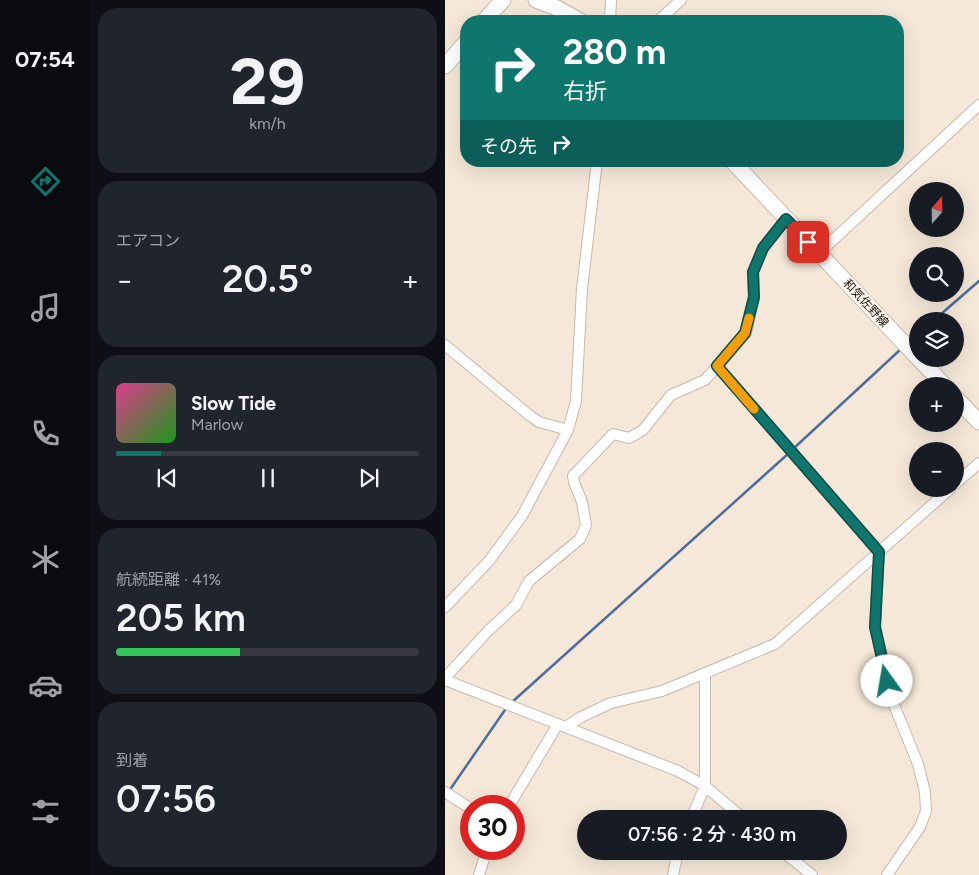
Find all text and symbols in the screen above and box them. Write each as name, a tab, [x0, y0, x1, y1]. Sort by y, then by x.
text: 280 m	[563, 31, 666, 73]
icon: right	[480, 35, 545, 100]
text: 29	[230, 42, 305, 120]
text: 07:54	[15, 46, 75, 73]
text: 右折	[563, 78, 607, 105]
text: km/h	[249, 114, 286, 133]
icon: right	[547, 130, 575, 158]
text: その先	[480, 135, 537, 158]
icon: directions	[28, 164, 63, 199]
north arrow	[909, 182, 964, 238]
map controls	[909, 182, 964, 497]
pin	[787, 221, 829, 263]
icon: arrive	[794, 228, 822, 256]
text: エアコン	[116, 231, 180, 250]
button: search	[909, 247, 964, 302]
text: 20.5°	[222, 256, 313, 302]
text: −	[116, 263, 133, 297]
text: +	[402, 263, 419, 297]
street label: 和気佐野線	[840, 276, 892, 330]
icon: music	[28, 290, 63, 325]
button: layers	[909, 312, 964, 367]
button: +	[909, 377, 964, 432]
text: Slow Tide	[191, 392, 276, 415]
text: Marlow	[191, 415, 243, 434]
icon: phone	[28, 416, 63, 451]
button: −	[909, 442, 964, 497]
icon: previous	[153, 464, 181, 492]
icon: pause	[254, 464, 282, 492]
icon: next	[355, 464, 383, 492]
icon: climate	[28, 542, 63, 577]
text: 航続距離 · 41%	[116, 570, 221, 589]
text: 205 km	[116, 595, 246, 641]
position arrow	[860, 654, 912, 706]
icon: car	[28, 668, 63, 703]
text: 到着	[116, 751, 148, 770]
text: 07:56	[116, 776, 216, 822]
icon: filters	[28, 794, 63, 829]
speed limit sign: 30	[460, 795, 525, 860]
text: 07:56 · 2 分 · 430 m	[628, 823, 796, 846]

